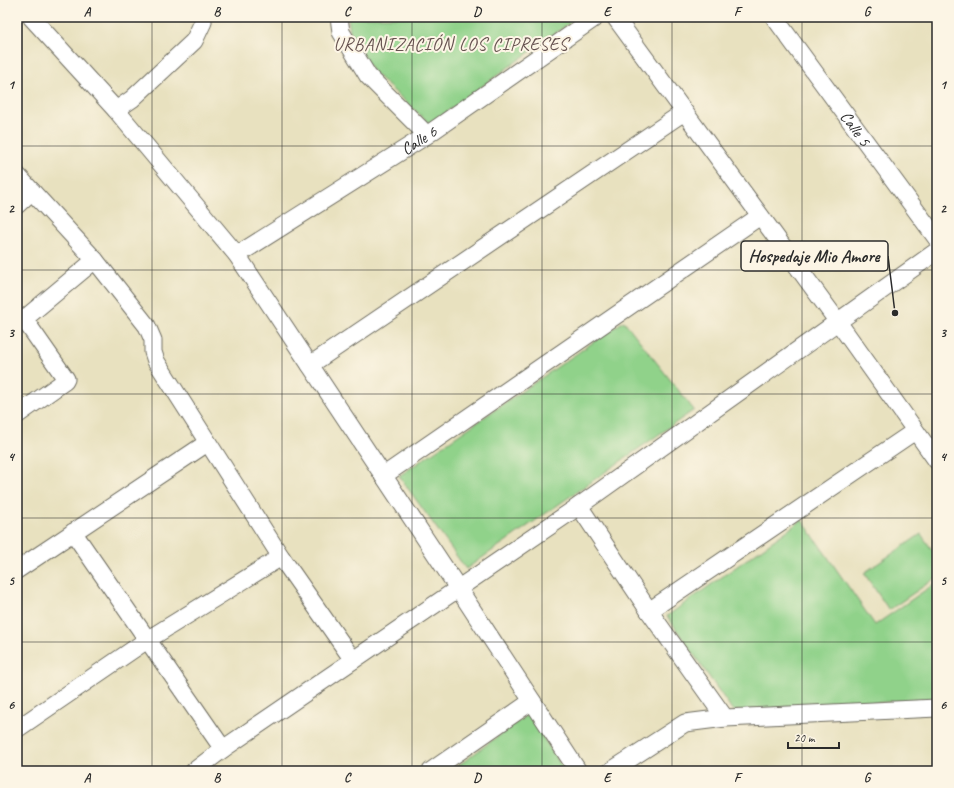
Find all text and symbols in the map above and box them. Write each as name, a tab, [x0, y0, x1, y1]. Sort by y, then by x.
text: A	[84, 4, 92, 20]
text: B	[214, 4, 222, 20]
text: C	[344, 4, 352, 20]
text: D	[473, 4, 482, 20]
text: E	[604, 4, 613, 20]
text: F	[734, 4, 743, 20]
text: G	[864, 4, 872, 20]
district label: URBANIZACIÓN LOS CIPRESES	[333, 33, 571, 55]
text: 1	[8, 77, 16, 93]
text: 1	[940, 77, 948, 93]
street label: Calle 5	[836, 106, 876, 151]
street label: Calle 6	[397, 120, 442, 159]
text: 2	[8, 201, 15, 217]
text: 2	[940, 201, 947, 217]
callout: Hospedaje Mio Amore	[741, 241, 888, 271]
text: Hospedaje Mio Amore	[748, 245, 882, 267]
text: 3	[8, 325, 15, 341]
text: 3	[940, 325, 947, 341]
text: 4	[8, 449, 16, 465]
text: 4	[940, 449, 948, 465]
text: 5	[8, 573, 15, 589]
text: 5	[940, 573, 947, 589]
text: 6	[8, 697, 15, 713]
text: 6	[940, 697, 947, 713]
scale bar	[788, 724, 839, 750]
text: 20 m	[794, 730, 816, 746]
text: A	[84, 770, 92, 786]
text: B	[214, 770, 222, 786]
text: C	[344, 770, 352, 786]
text: D	[473, 770, 482, 786]
text: E	[604, 770, 613, 786]
text: F	[734, 770, 743, 786]
text: G	[864, 770, 872, 786]

